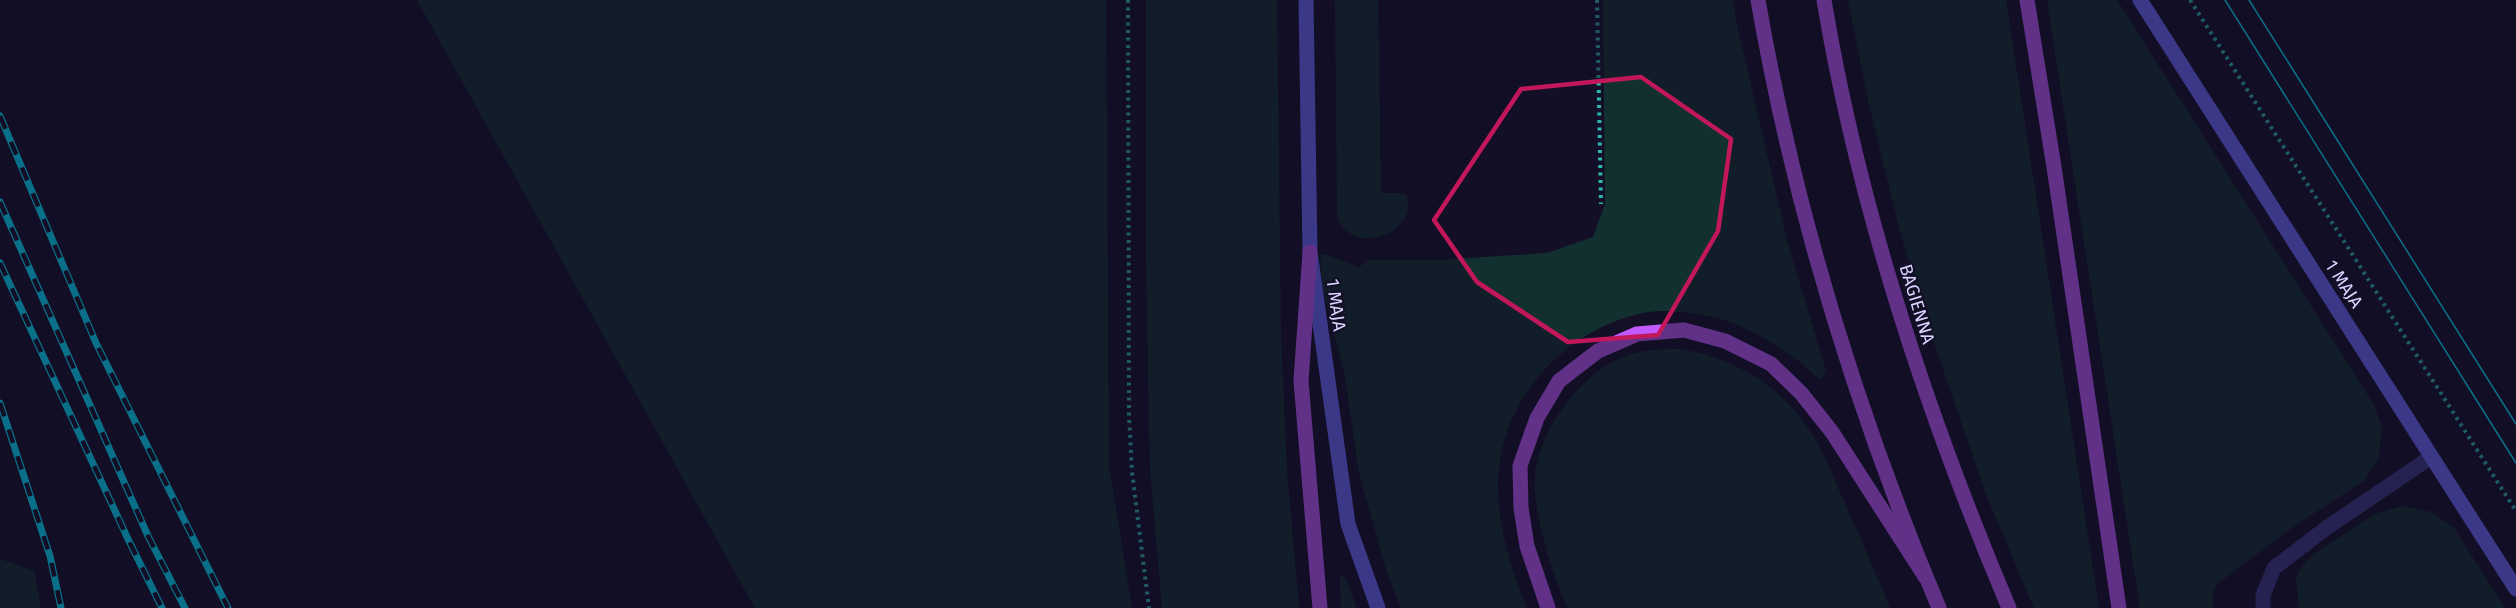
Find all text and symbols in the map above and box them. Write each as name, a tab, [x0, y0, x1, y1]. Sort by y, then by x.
street label: 1 MAJA	[2320, 256, 2368, 313]
street label: BAGIENNA	[1894, 261, 1940, 347]
street label: 1 MAJA	[1321, 277, 1351, 333]

